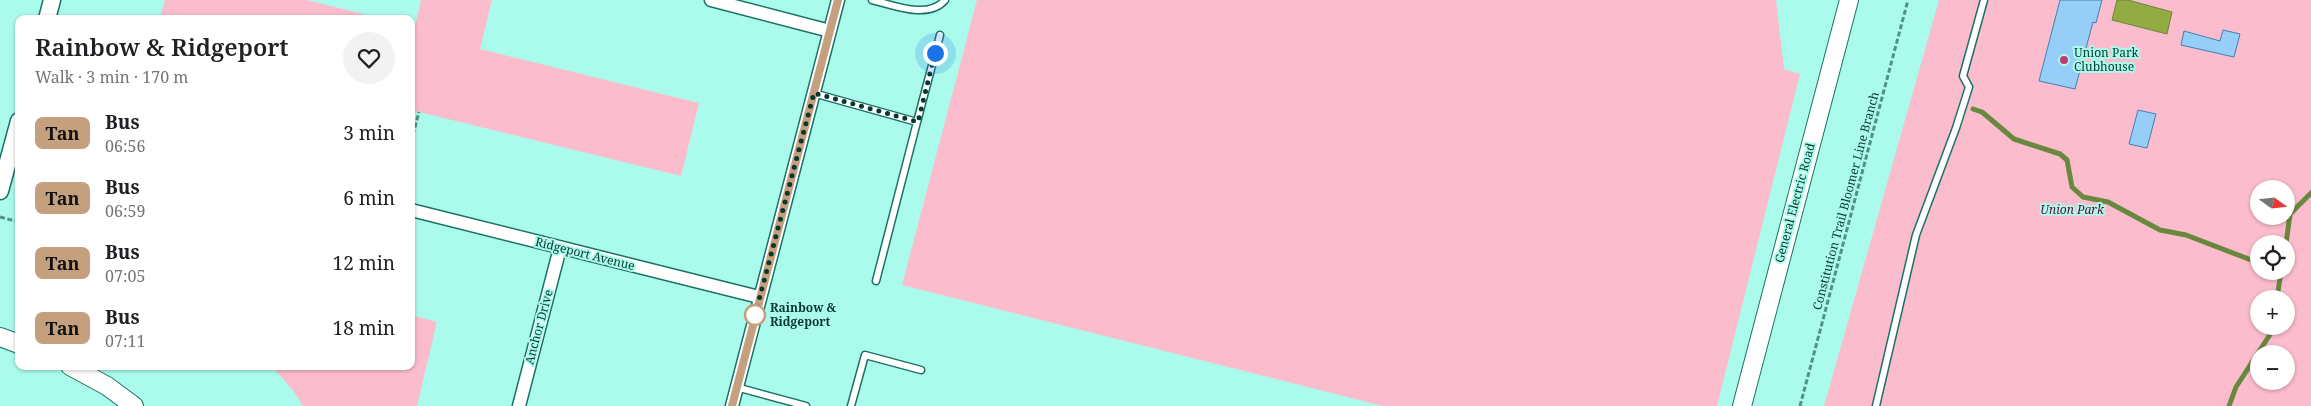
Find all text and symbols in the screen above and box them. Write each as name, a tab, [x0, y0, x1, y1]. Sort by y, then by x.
text: Rainbow & Ridgeport	[35, 30, 289, 63]
button: heart	[343, 32, 395, 84]
your location	[923, 41, 948, 66]
place label: Union Park Clubhouse	[2074, 44, 2140, 75]
marker: Union Park Clubhouse	[2058, 54, 2070, 66]
text: Walk · 3 min · 170 m	[35, 66, 188, 88]
street label: Constitution Trail Bloomer Line Branch	[1808, 90, 1883, 312]
text: Bus	[105, 109, 140, 135]
text: 3 min	[343, 120, 395, 146]
text: Tan	[45, 121, 80, 145]
text: 06:56	[105, 135, 145, 157]
street label: General Electric Road	[1770, 140, 1819, 265]
text: Bus	[105, 174, 140, 200]
north arrow	[2250, 180, 2295, 225]
map controls	[2250, 180, 2295, 390]
text: 6 min	[343, 185, 395, 211]
text: Tan	[45, 186, 80, 210]
text: 06:59	[105, 200, 145, 222]
park label: Union Park	[2040, 201, 2105, 218]
street label: Ridgeport Avenue	[534, 233, 637, 274]
button: locate	[2250, 235, 2295, 280]
text: Bus	[105, 239, 140, 265]
text: 12 min	[333, 250, 395, 276]
text: Tan	[45, 251, 80, 275]
text: 07:05	[105, 265, 145, 287]
street label: Anchor Drive	[520, 287, 557, 366]
button: +	[2250, 290, 2295, 335]
place label: Rainbow & Ridgeport	[770, 299, 837, 330]
text: Bus	[105, 304, 140, 330]
marker: Rainbow & Ridgeport	[744, 304, 766, 326]
text: 18 min	[333, 315, 395, 341]
text: Tan	[45, 316, 80, 340]
text: 07:11	[105, 330, 145, 352]
button: −	[2250, 345, 2295, 390]

